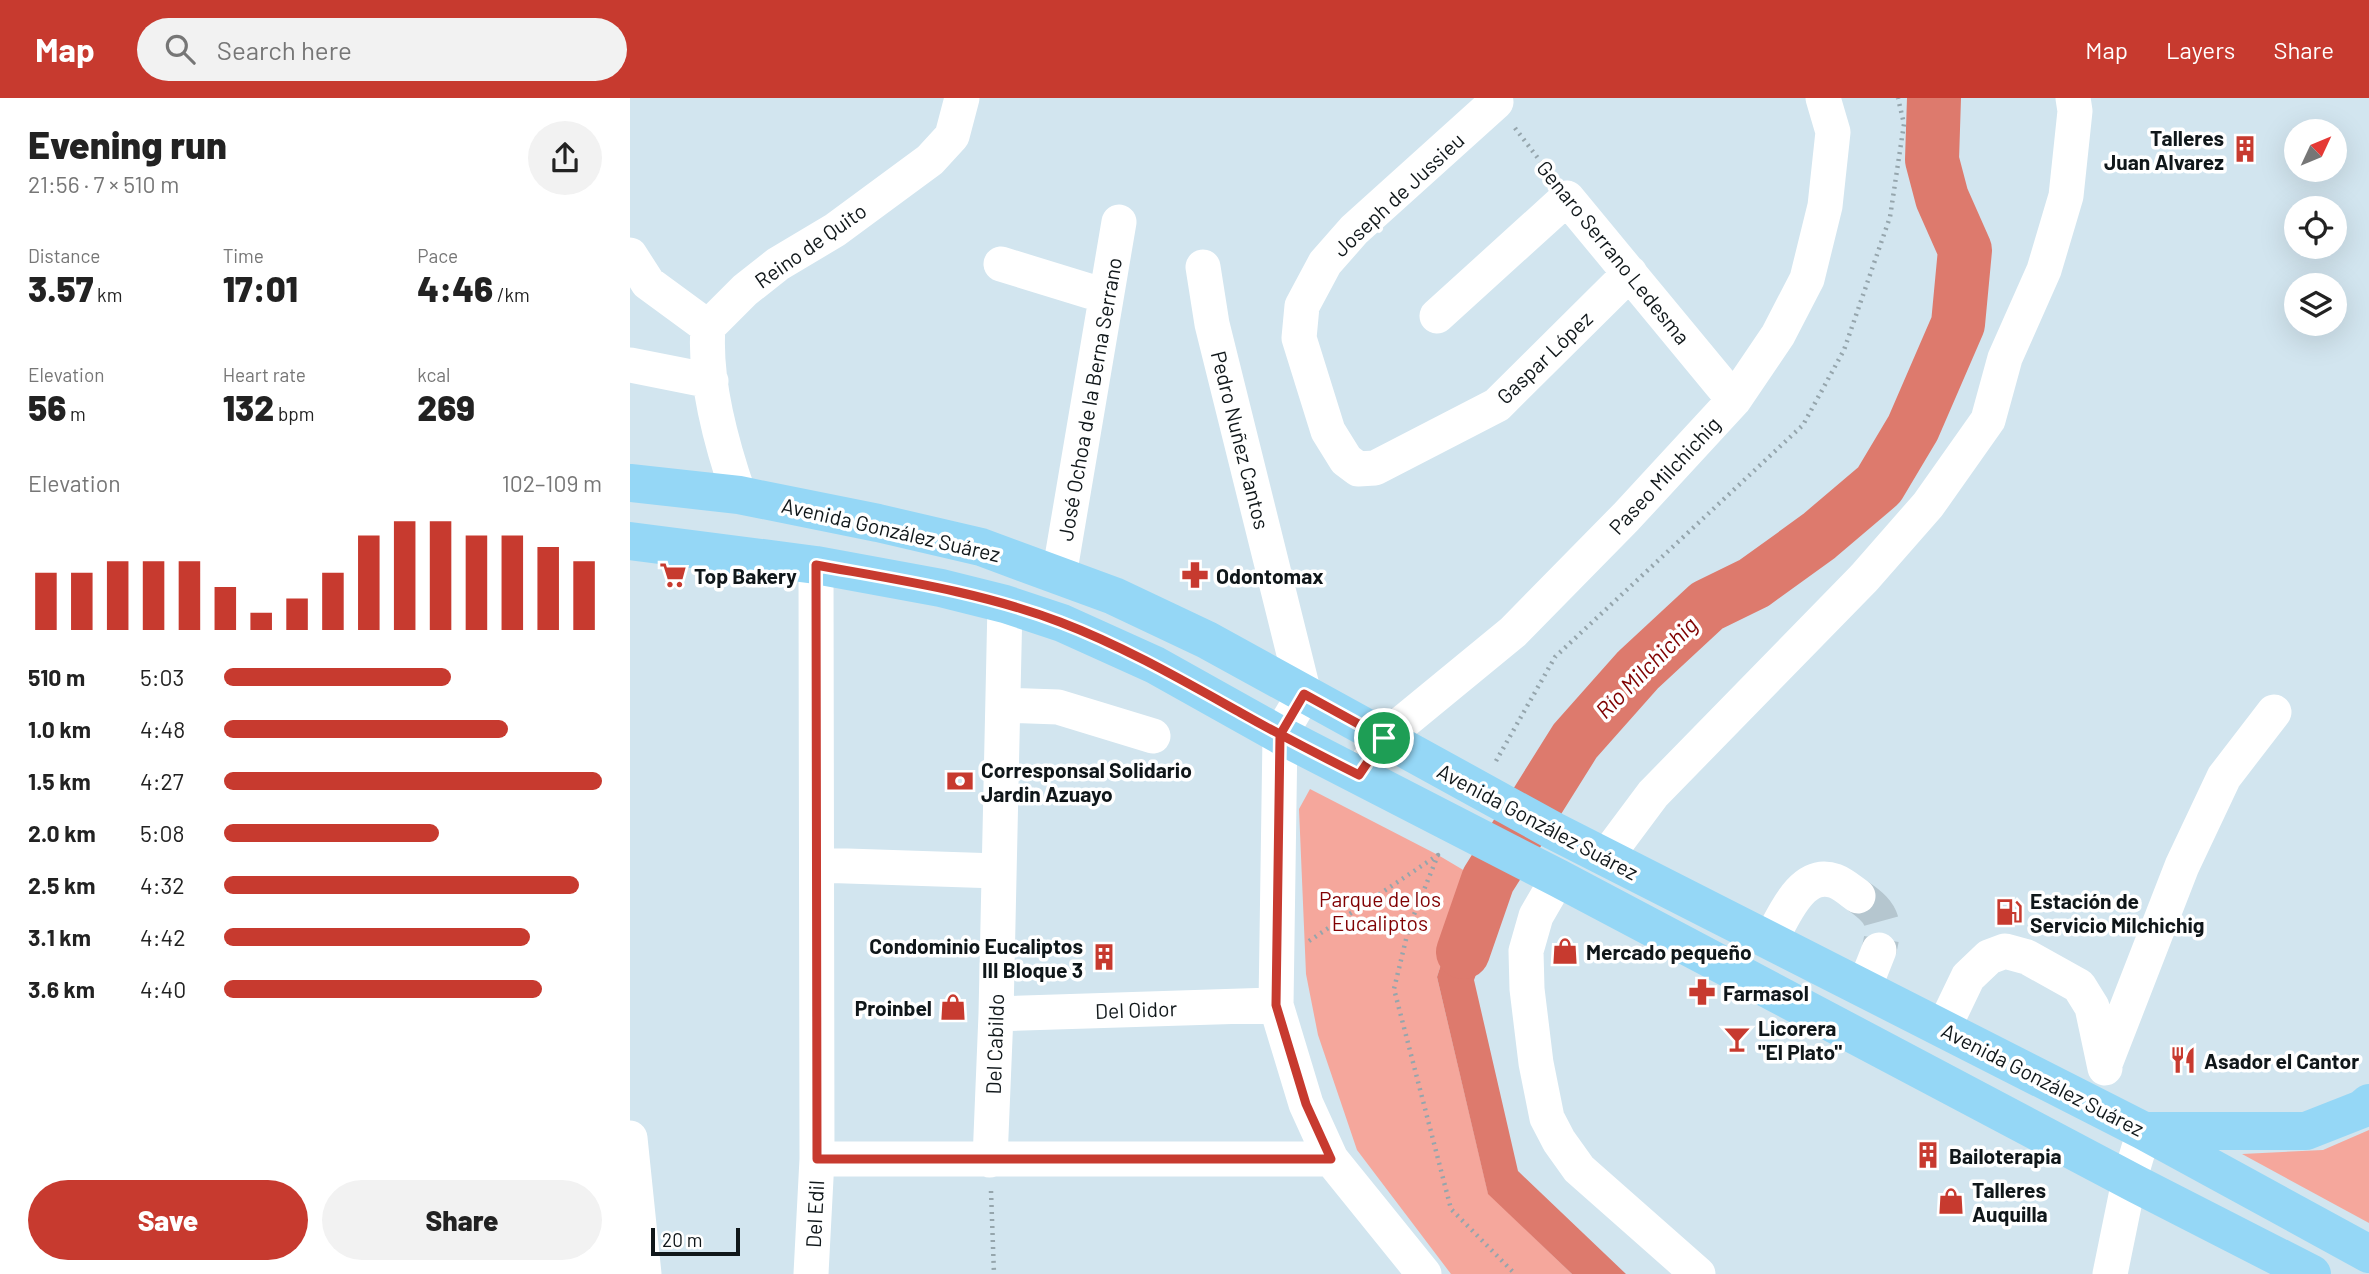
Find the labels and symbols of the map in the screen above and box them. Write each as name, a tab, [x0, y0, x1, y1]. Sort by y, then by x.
north arrow	[2284, 119, 2347, 182]
place label: Talleres Juan Alvarez	[2104, 125, 2224, 174]
street label: Joseph de Jussieu	[1327, 127, 1469, 261]
building icon: Talleres Juan Alvarez	[2230, 134, 2260, 164]
street label: Genaro Serrano Ledesma	[1532, 155, 1696, 349]
street label: Reino de Quito	[749, 197, 871, 293]
street label: José Ochoa de la Berna Serrano	[1052, 255, 1126, 543]
street label: Gaspar López	[1491, 305, 1597, 409]
street label: Pedro Nuñez Cantos	[1207, 348, 1275, 532]
street label: Paseo Milchichig	[1603, 411, 1725, 539]
street label: Avenida González Suárez	[779, 492, 1003, 566]
supermarket icon: Top Bakery	[658, 560, 688, 590]
pharmacy icon: Odontomax	[1180, 560, 1210, 590]
place label: Top Bakery	[694, 563, 797, 588]
place label: Odontomax	[1216, 563, 1324, 588]
water label: Río Milchichig	[1589, 610, 1703, 724]
pin	[1354, 708, 1414, 768]
place label: Corresponsal Solidario Jardin Azuayo	[981, 757, 1192, 806]
street label: Avenida González Suárez	[1433, 757, 1643, 885]
bank icon: Corresponsal Solidario Jardin Azuayo	[945, 766, 975, 796]
park label: Parque de los Eucaliptos	[1319, 886, 1441, 935]
place label: Estación de Servicio Milchichig	[2030, 888, 2204, 937]
fuel station icon: Estación de Servicio Milchichig	[1994, 897, 2024, 927]
place label: Condominio Eucaliptos III Bloque 3	[869, 933, 1083, 982]
shop icon: Mercado pequeño	[1550, 936, 1580, 966]
place label: Mercado pequeño	[1586, 939, 1752, 964]
building icon: Condominio Eucaliptos III Bloque 3	[1089, 942, 1119, 972]
pharmacy icon: Farmasol	[1687, 977, 1717, 1007]
place label: Farmasol	[1723, 980, 1809, 1005]
shop icon: Proinbel	[938, 992, 968, 1022]
street label: Del Cabildo	[980, 993, 1008, 1095]
place label: Proinbel	[855, 995, 932, 1020]
street label: Del Oidor	[1094, 995, 1178, 1023]
place label: Licorera "El Plato"	[1758, 1015, 1843, 1064]
street label: Avenida González Suárez	[1938, 1017, 2148, 1141]
bar icon: Licorera "El Plato"	[1722, 1024, 1752, 1054]
restaurant icon: Asador el Cantor	[2168, 1045, 2198, 1075]
place label: Asador el Cantor	[2204, 1048, 2359, 1073]
building icon: Bailoterapia	[1913, 1140, 1943, 1170]
place label: Bailoterapia	[1949, 1143, 2062, 1168]
place label: Talleres Auquilla	[1972, 1177, 2048, 1226]
street label: Del Edil	[800, 1180, 828, 1248]
shop icon: Talleres Auquilla	[1936, 1186, 1966, 1216]
scale bar	[651, 1225, 740, 1257]

